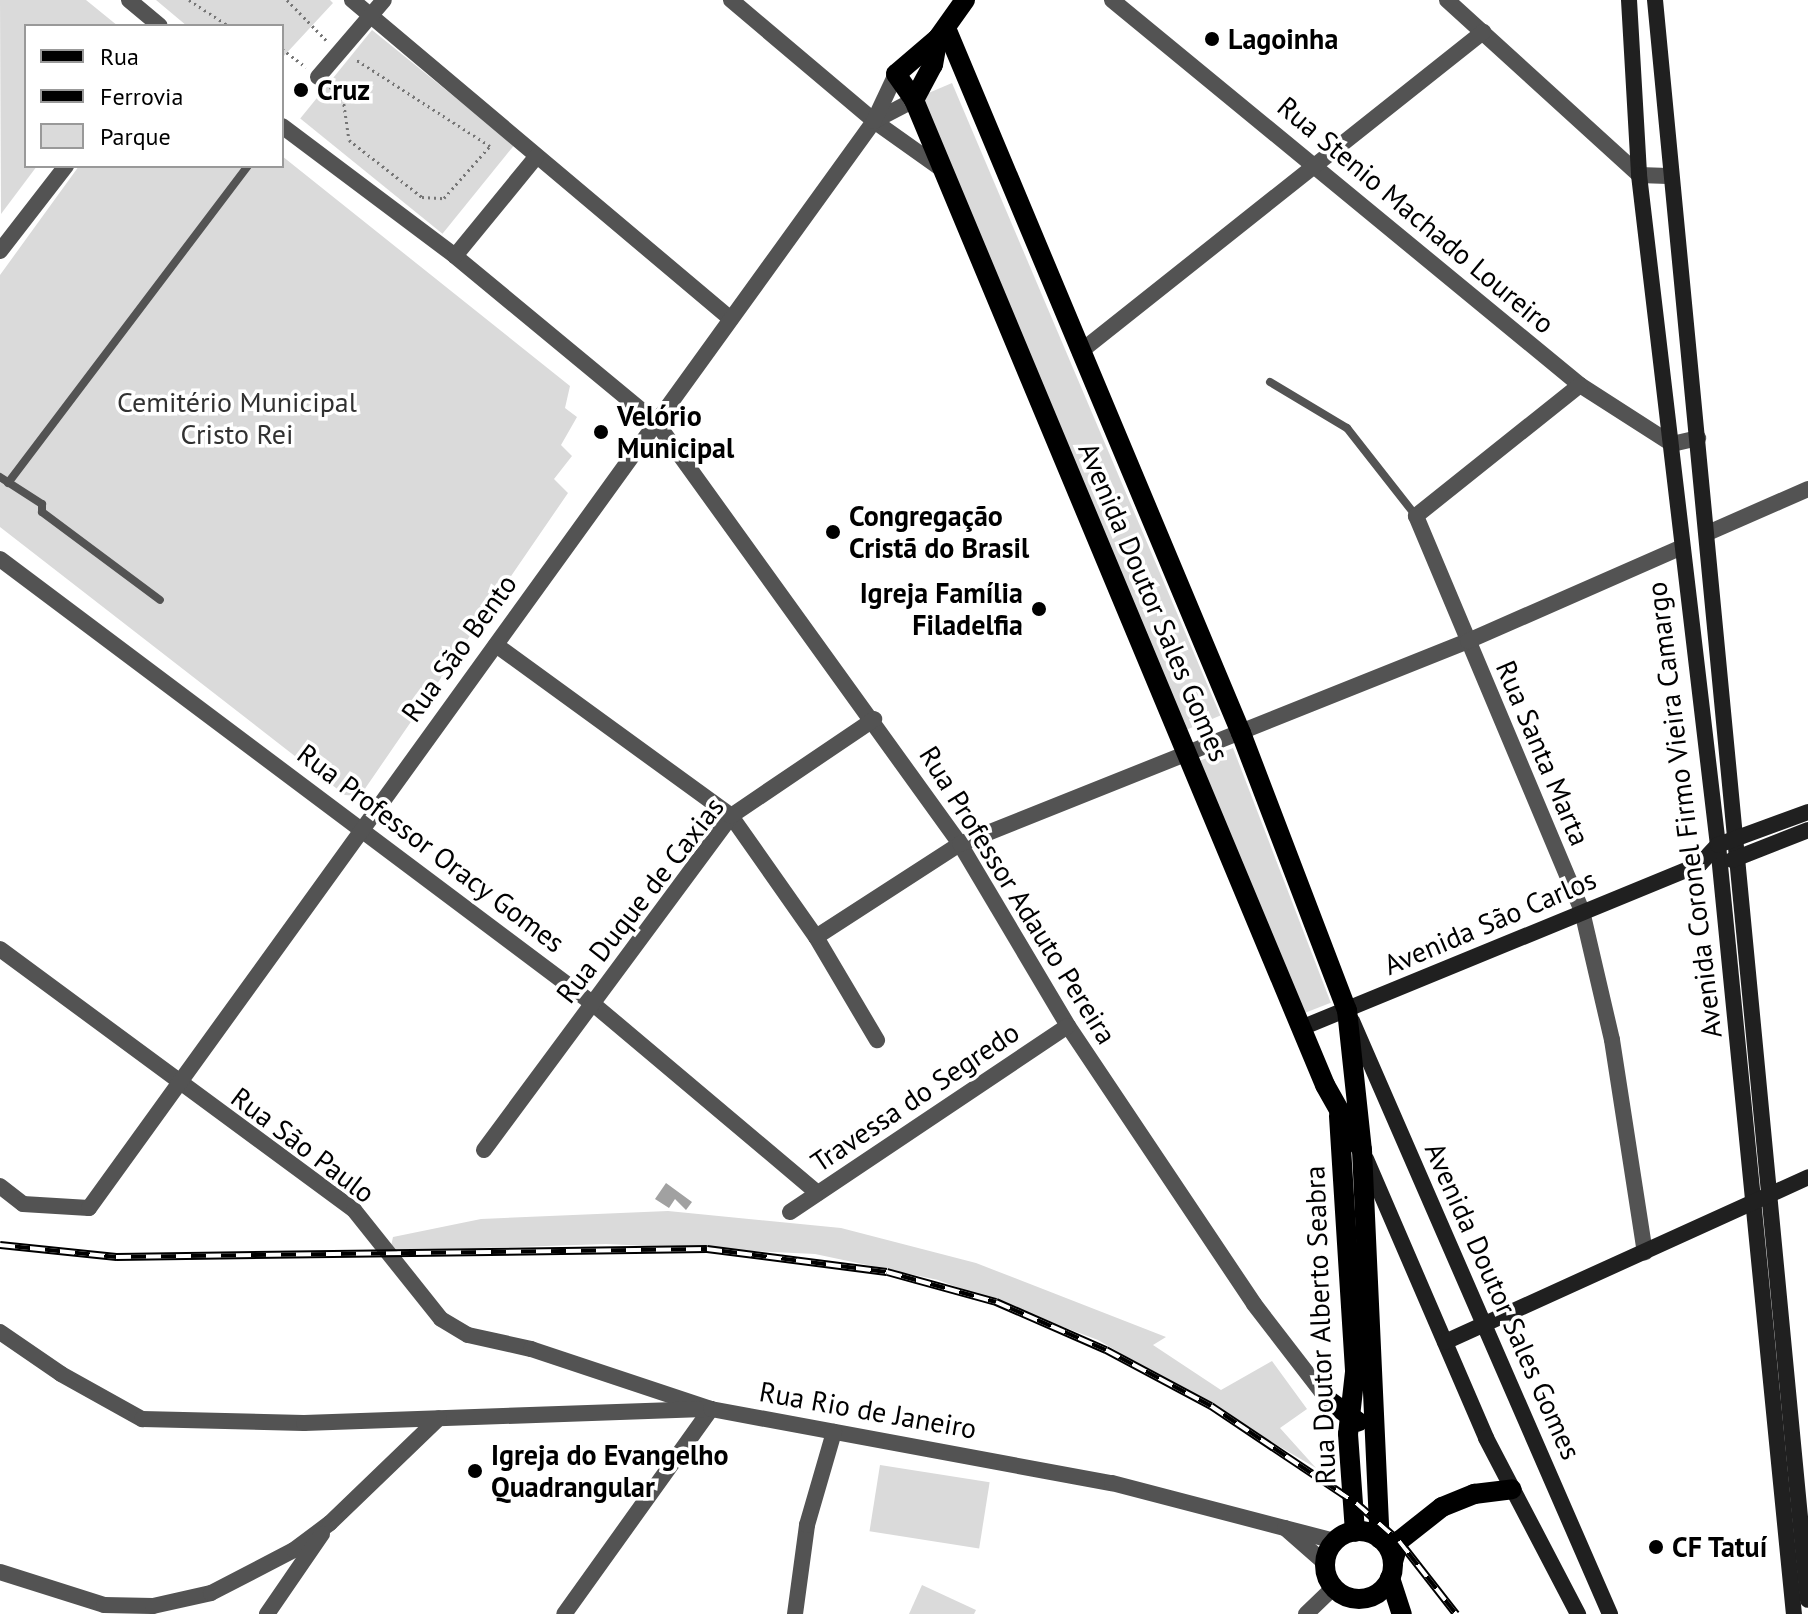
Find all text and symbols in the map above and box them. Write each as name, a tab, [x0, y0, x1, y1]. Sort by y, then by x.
place label: Lagoinha	[1228, 22, 1338, 56]
legend	[24, 24, 284, 168]
marker: Lagoinha	[1203, 30, 1221, 48]
text: Rua	[100, 41, 139, 72]
place label: Cruz	[317, 73, 370, 107]
text: Ferrovia	[100, 81, 183, 112]
marker: Cruz	[292, 81, 310, 99]
street label: Rua Stenio Machado Loureiro	[1271, 89, 1561, 341]
text: Parque	[100, 121, 171, 152]
park label: Cemitério Municipal Cristo Rei	[117, 385, 357, 451]
place label: Velório Municipal	[617, 399, 734, 465]
marker: Velório Municipal	[592, 423, 610, 441]
street label: Avenida Doutor Sales Gomes	[1072, 438, 1236, 766]
place label: Congregação Cristã do Brasil	[849, 499, 1029, 565]
marker: Congregação Cristã do Brasil	[824, 523, 842, 541]
street label: Rua São Bento	[394, 568, 524, 728]
place label: Igreja Família Filadelfia	[860, 576, 1023, 642]
street label: Avenida Coronel Firmo Vieira Camargo	[1639, 580, 1729, 1040]
marker: Igreja Família Filadelfia	[1030, 600, 1048, 618]
street label: Rua Santa Marta	[1489, 656, 1597, 850]
street label: Rua Professor Oracy Gomes	[291, 736, 571, 960]
street label: Rua Professor Adauto Pereira	[912, 739, 1124, 1051]
street label: Rua Duque de Caxias	[549, 790, 731, 1010]
street label: Avenida São Carlos	[1379, 862, 1601, 982]
street label: Travessa do Segredo	[805, 1015, 1025, 1179]
street label: Rua São Paulo	[225, 1080, 381, 1210]
street label: Avenida Doutor Sales Gomes	[1418, 1138, 1588, 1464]
street label: Rua Doutor Alberto Seabra	[1298, 1165, 1342, 1485]
street label: Rua Rio de Janeiro	[757, 1374, 979, 1446]
place label: Igreja do Evangelho Quadrangular	[491, 1438, 729, 1504]
marker: Igreja do Evangelho Quadrangular	[466, 1462, 484, 1480]
place label: CF Tatuí	[1672, 1530, 1768, 1564]
marker: CF Tatuí	[1647, 1538, 1665, 1556]

